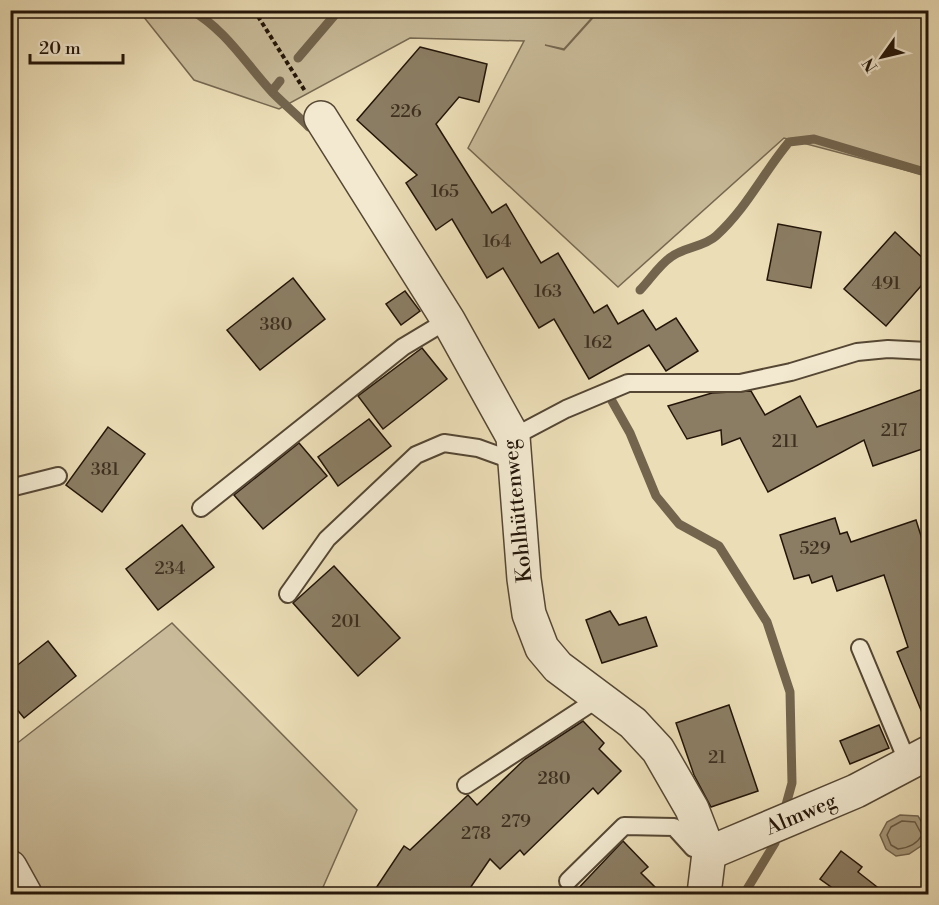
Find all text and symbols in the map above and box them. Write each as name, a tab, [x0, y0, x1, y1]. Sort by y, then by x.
scale bar	[30, 27, 123, 65]
north arrow	[852, 27, 912, 87]
text: 20 m	[39, 37, 81, 60]
text: N	[858, 54, 882, 76]
house number: 226	[390, 100, 422, 123]
house number: 165	[431, 180, 459, 203]
house number: 164	[482, 230, 512, 253]
house number: 491	[872, 272, 901, 295]
house number: 163	[534, 280, 562, 303]
house number: 380	[260, 313, 293, 336]
house number: 162	[584, 331, 612, 354]
house number: 217	[881, 419, 907, 442]
house number: 211	[772, 430, 799, 453]
street label: Kohlhüttenweg	[498, 438, 538, 584]
house number: 381	[91, 458, 119, 481]
house number: 529	[799, 537, 831, 560]
house number: 234	[154, 557, 186, 580]
house number: 201	[331, 610, 361, 633]
house number: 21	[708, 746, 726, 769]
house number: 280	[537, 767, 571, 790]
street label: Almweg	[761, 788, 841, 842]
house number: 279	[501, 810, 531, 833]
house number: 278	[461, 822, 491, 845]

